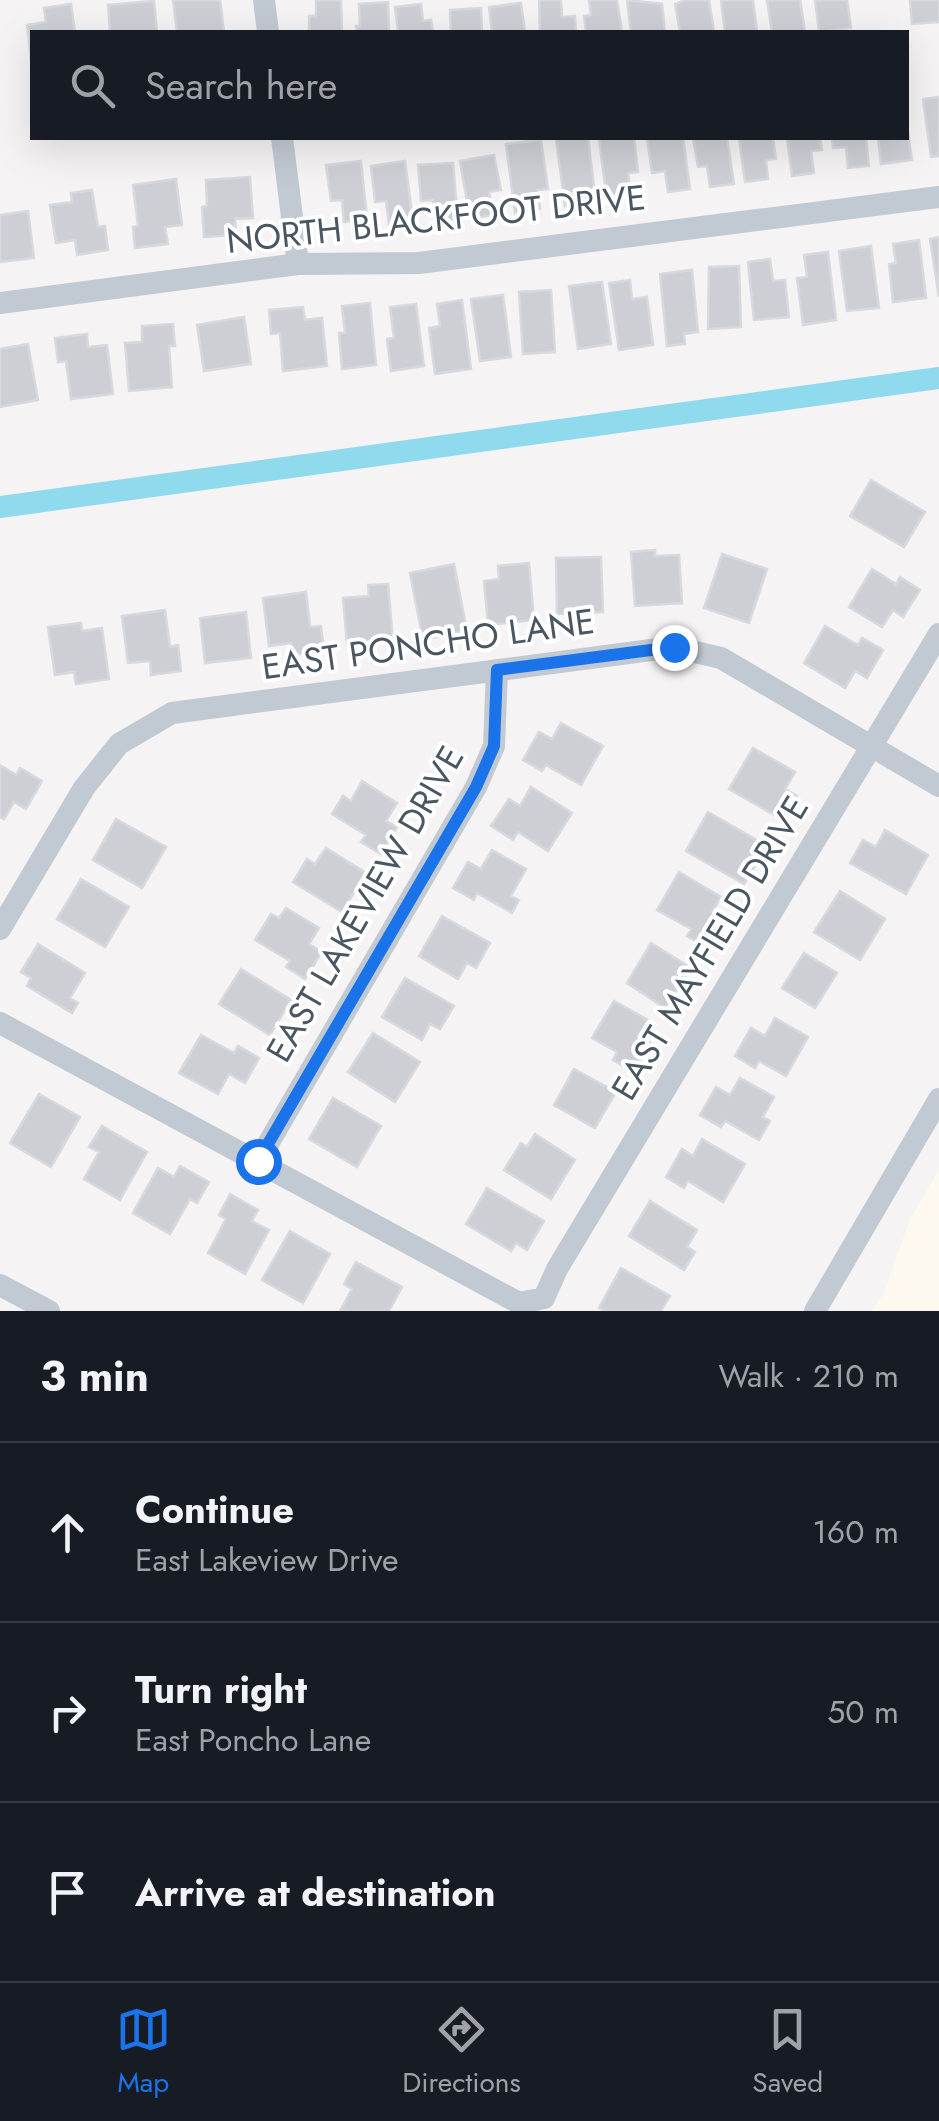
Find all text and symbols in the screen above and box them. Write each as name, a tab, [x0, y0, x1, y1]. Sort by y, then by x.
search box	[30, 30, 909, 140]
icon: search	[65, 58, 120, 113]
text: Search here	[145, 58, 337, 113]
street label: NORTH BLACKFOOT DRIVE	[224, 172, 648, 266]
street label: EAST PONCHO LANE	[258, 596, 598, 692]
route end	[652, 625, 698, 671]
street label: EAST LAKEVIEW DRIVE	[254, 737, 476, 1071]
street label: EAST MAYFIELD DRIVE	[599, 787, 821, 1109]
route start	[236, 1139, 282, 1185]
text: 3 min	[40, 1346, 149, 1407]
text: Walk · 210 m	[719, 1353, 899, 1399]
text: Continue	[135, 1482, 294, 1537]
icon: ahead	[40, 1505, 95, 1560]
text: 160 m	[812, 1509, 899, 1555]
text: East Lakeview Drive	[135, 1537, 398, 1583]
text: Turn right	[135, 1662, 307, 1717]
icon: right	[40, 1685, 95, 1740]
text: 50 m	[827, 1689, 899, 1735]
text: East Poncho Lane	[135, 1717, 371, 1763]
icon: arrive	[40, 1865, 95, 1920]
text: Arrive at destination	[135, 1865, 496, 1920]
tab: Map	[116, 2002, 171, 2103]
tab: Directions	[402, 2002, 521, 2103]
tab: Saved	[752, 2002, 823, 2103]

